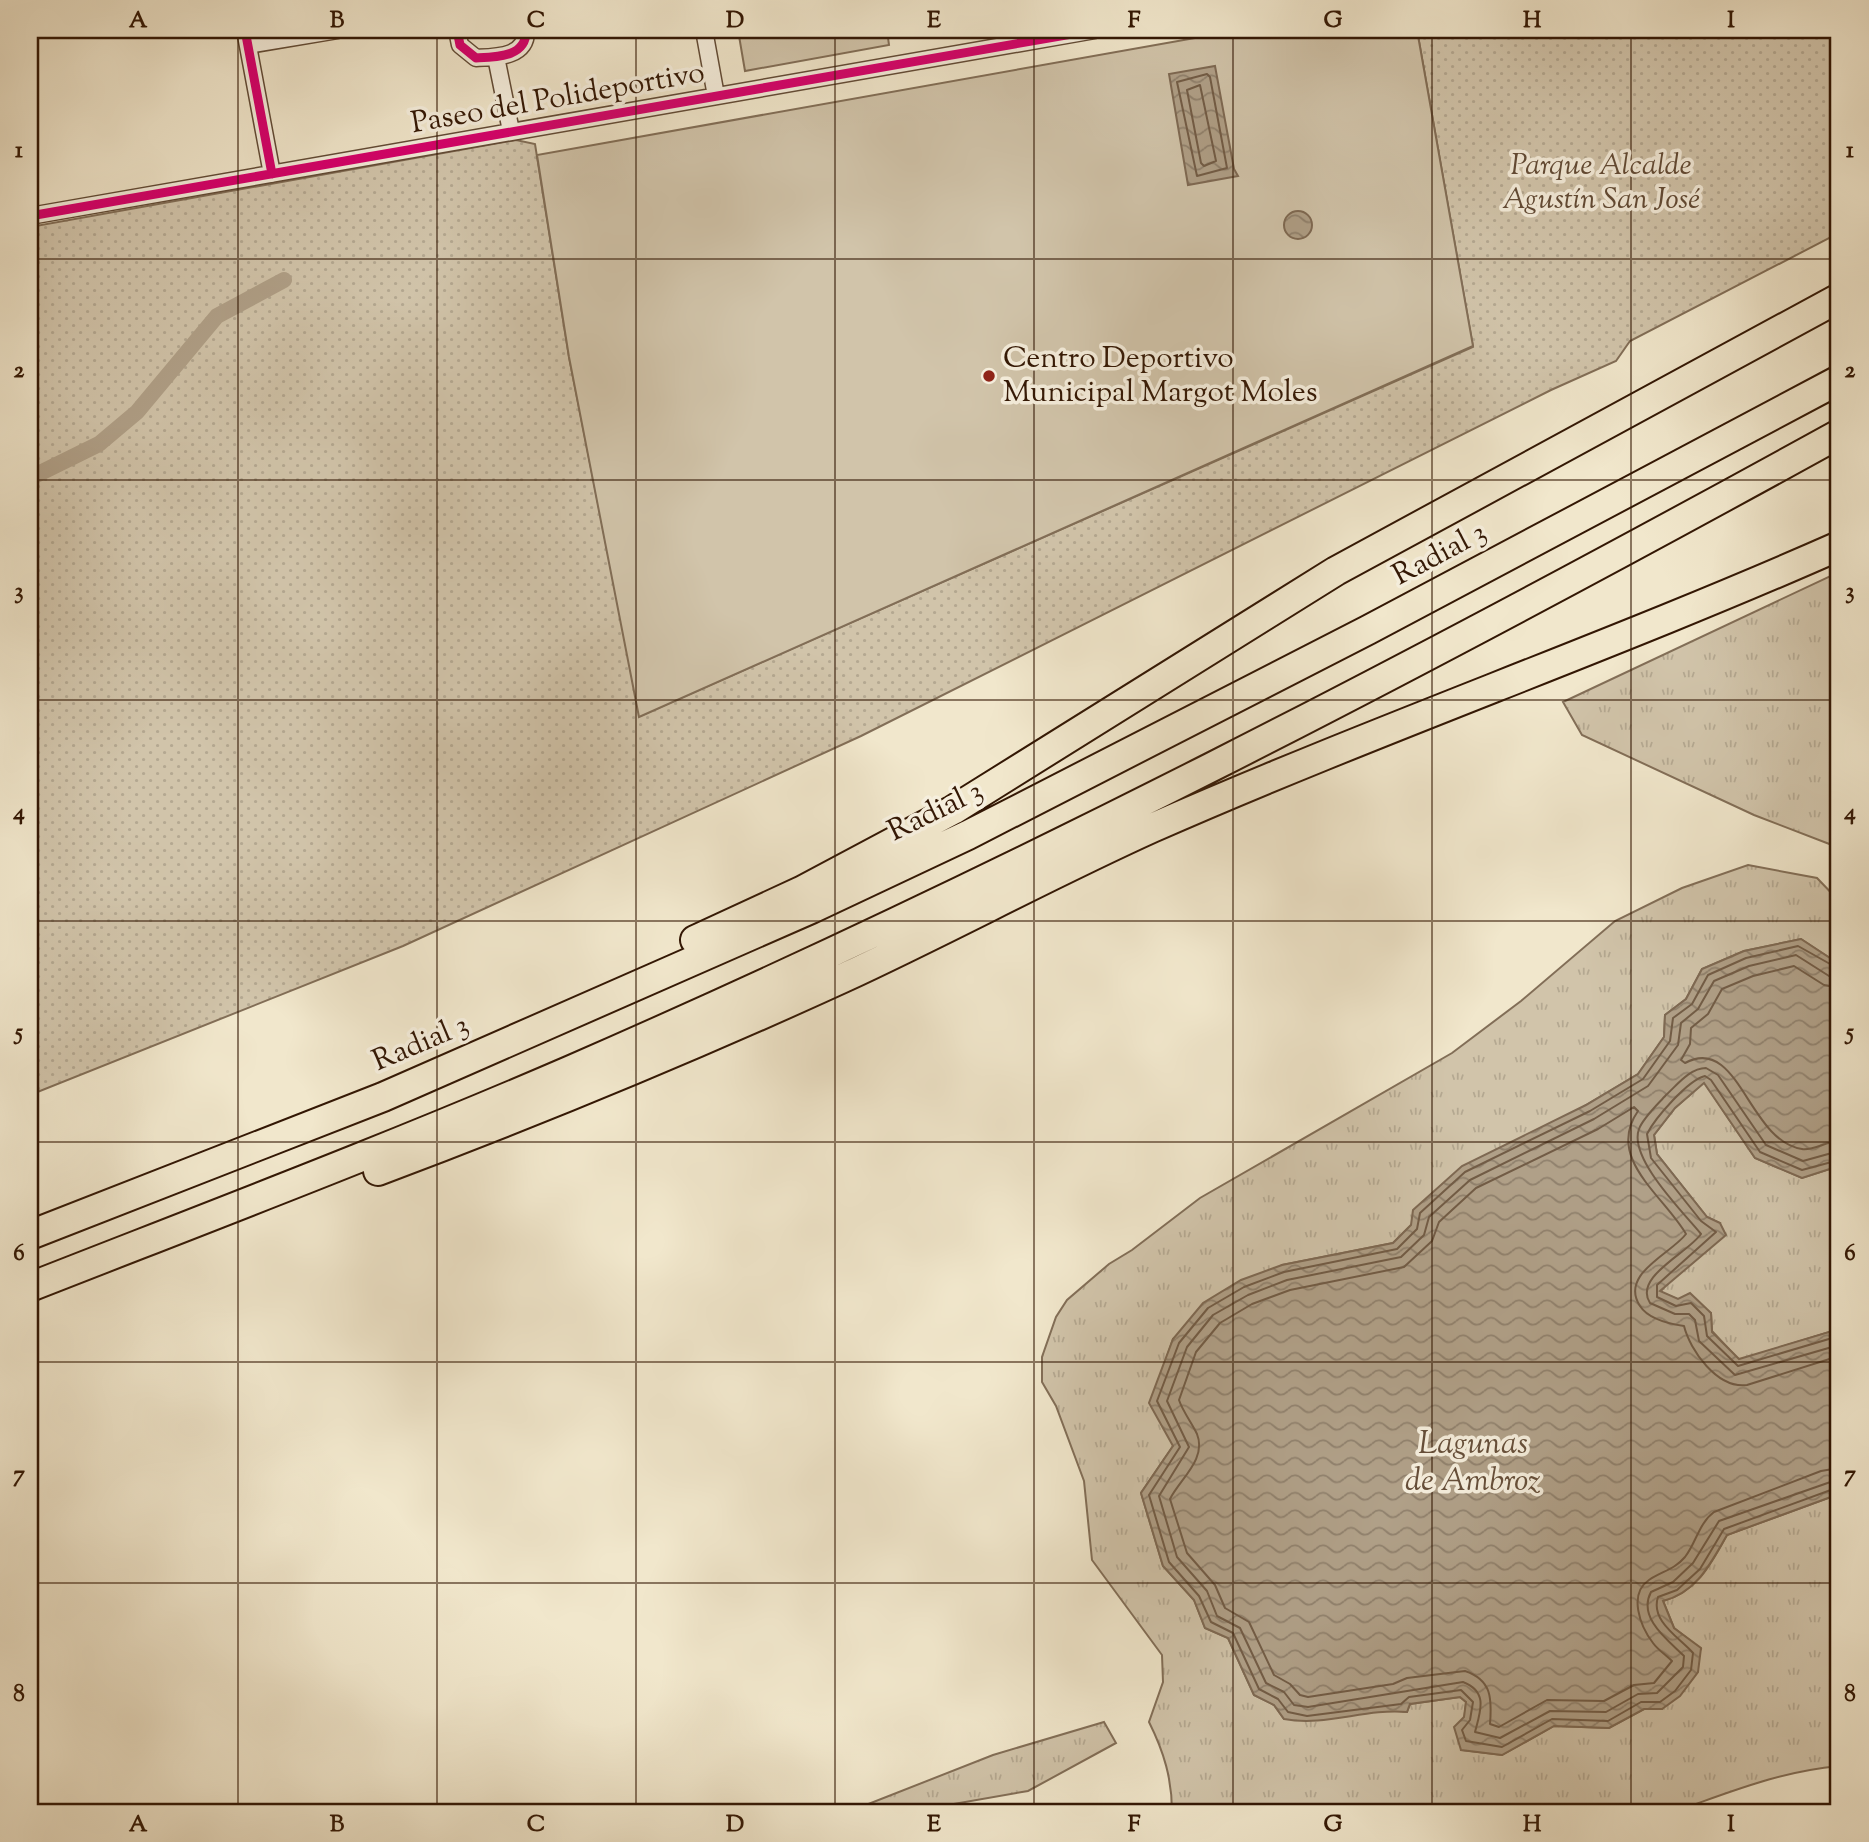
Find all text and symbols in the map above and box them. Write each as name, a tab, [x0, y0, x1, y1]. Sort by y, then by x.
text: A	[129, 5, 148, 38]
text: B	[330, 5, 345, 38]
text: C	[527, 5, 545, 38]
text: D	[726, 5, 744, 38]
text: E	[927, 5, 941, 38]
text: F	[1128, 5, 1141, 38]
text: G	[1324, 5, 1343, 38]
text: H	[1523, 5, 1542, 38]
text: I	[1727, 5, 1735, 38]
street label: Paseo del Polideportivo	[408, 52, 708, 146]
text: 1	[15, 135, 23, 168]
text: 1	[1846, 135, 1854, 168]
park label: Parque Alcalde Agustín San José	[1502, 145, 1700, 222]
place label: Centro Deportivo Municipal Margot Moles	[1003, 338, 1318, 415]
text: 2	[14, 355, 25, 388]
text: 2	[1845, 355, 1856, 388]
marker: Centro Deportivo Municipal Margot Moles	[981, 368, 997, 384]
street label: Radial 3	[1385, 512, 1495, 598]
text: 3	[14, 576, 24, 609]
text: 3	[1845, 576, 1855, 609]
street label: Radial 3	[881, 771, 991, 853]
text: 4	[12, 797, 25, 830]
text: 4	[1843, 797, 1856, 830]
street label: Radial 3	[366, 1004, 476, 1084]
text: 5	[13, 1017, 23, 1050]
text: 5	[1844, 1017, 1854, 1050]
text: 6	[13, 1238, 25, 1271]
text: 6	[1844, 1238, 1856, 1271]
water label: Lagunas de Ambroz	[1405, 1422, 1541, 1505]
text: 7	[13, 1459, 25, 1492]
text: 7	[1844, 1459, 1856, 1492]
text: 8	[13, 1679, 25, 1712]
text: 8	[1844, 1679, 1856, 1712]
text: A	[129, 1809, 148, 1842]
text: B	[330, 1809, 345, 1842]
text: C	[527, 1809, 545, 1842]
text: D	[726, 1809, 744, 1842]
text: E	[927, 1809, 941, 1842]
text: F	[1128, 1809, 1141, 1842]
text: G	[1324, 1809, 1343, 1842]
text: H	[1523, 1809, 1542, 1842]
text: I	[1727, 1809, 1735, 1842]

